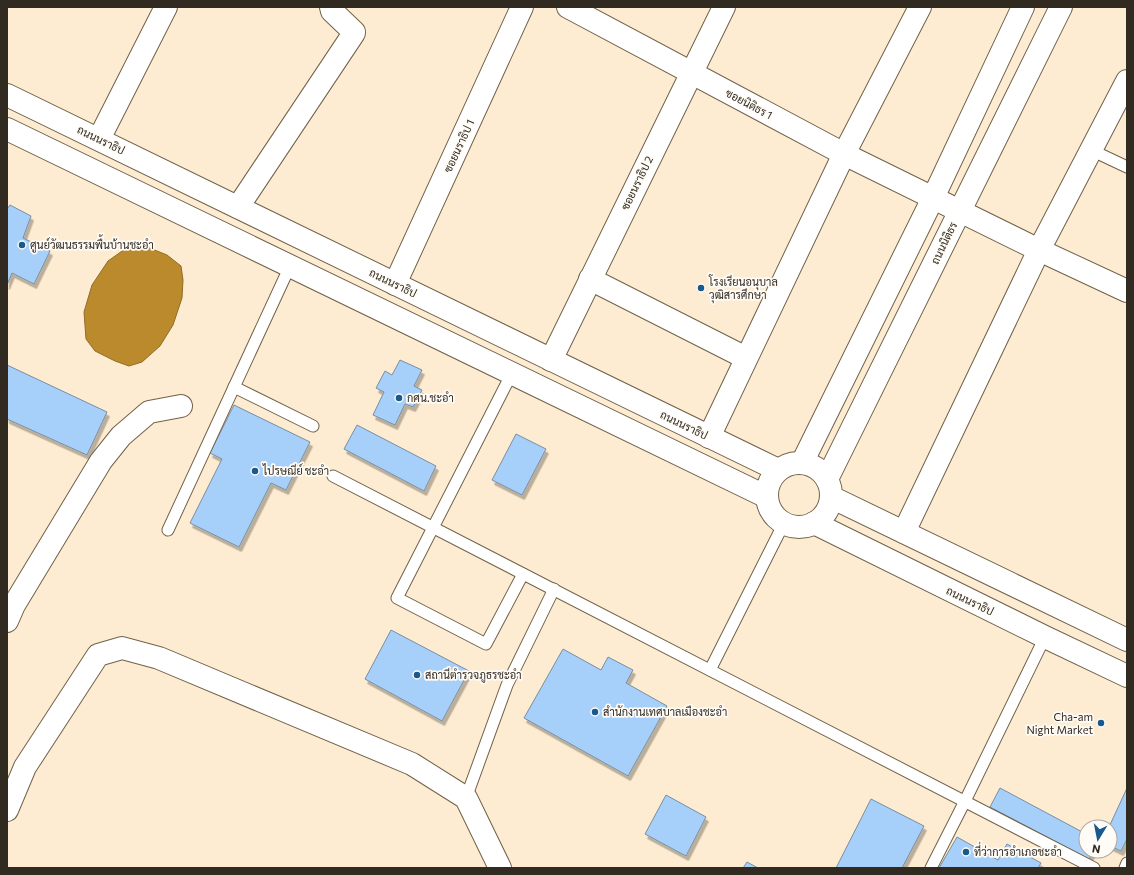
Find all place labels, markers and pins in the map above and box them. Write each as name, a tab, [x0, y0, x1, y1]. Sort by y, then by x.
place label: ศูนย์วัฒนธรรมพื้นบ้านชะอำ	[30, 234, 154, 253]
marker: ศูนย์วัฒนธรรมพื้นบ้านชะอำ	[17, 240, 27, 250]
place label: โรงเรียนอนุบาล วุฒิสารศึกษา	[708, 274, 778, 304]
marker: โรงเรียนอนุบาล วุฒิสารศึกษา	[696, 283, 706, 293]
place label: กศน.ชะอำ	[407, 391, 454, 404]
marker: กศน.ชะอำ	[394, 393, 404, 403]
place label: ไปรษณีย์ ชะอำ	[262, 463, 329, 477]
marker: ไปรษณีย์ ชะอำ	[250, 466, 260, 476]
place label: สถานีตำรวจภูธรชะอำ	[425, 667, 522, 683]
marker: สถานีตำรวจภูธรชะอำ	[412, 670, 422, 680]
place label: สํานักงานเทศบาลเมืองชะอำ	[603, 705, 727, 718]
marker: สํานักงานเทศบาลเมืองชะอำ	[590, 707, 600, 717]
place label: Cha-am Night Market	[1026, 710, 1093, 736]
marker: Cha-am Night Market	[1096, 718, 1106, 728]
place label: ที่ว่าการอำเภอชะอำ	[974, 841, 1062, 858]
marker: ที่ว่าการอำเภอชะอำ	[961, 847, 971, 857]

